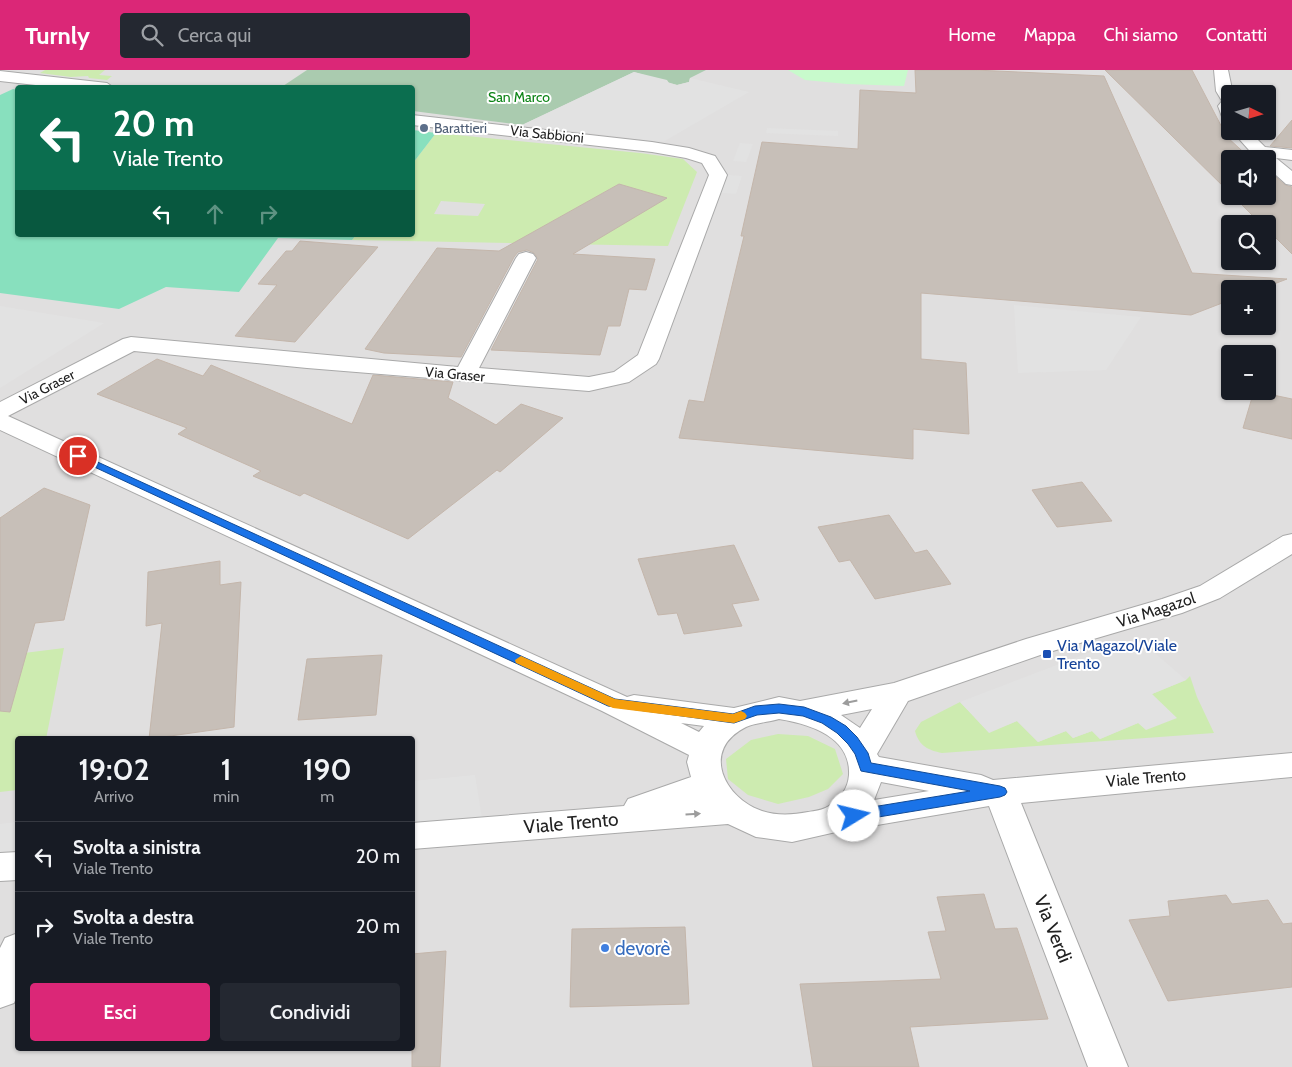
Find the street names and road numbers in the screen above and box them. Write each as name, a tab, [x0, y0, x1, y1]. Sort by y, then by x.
street label: Via Sabbioni	[509, 121, 585, 147]
street label: Via Graser	[424, 362, 486, 386]
street label: Via Graser	[16, 365, 78, 409]
street label: Via Magazol	[1114, 588, 1198, 632]
street label: Viale Trento	[1105, 765, 1187, 791]
street label: Viale Trento	[523, 807, 619, 839]
street label: Via Verdi	[1029, 892, 1077, 966]

